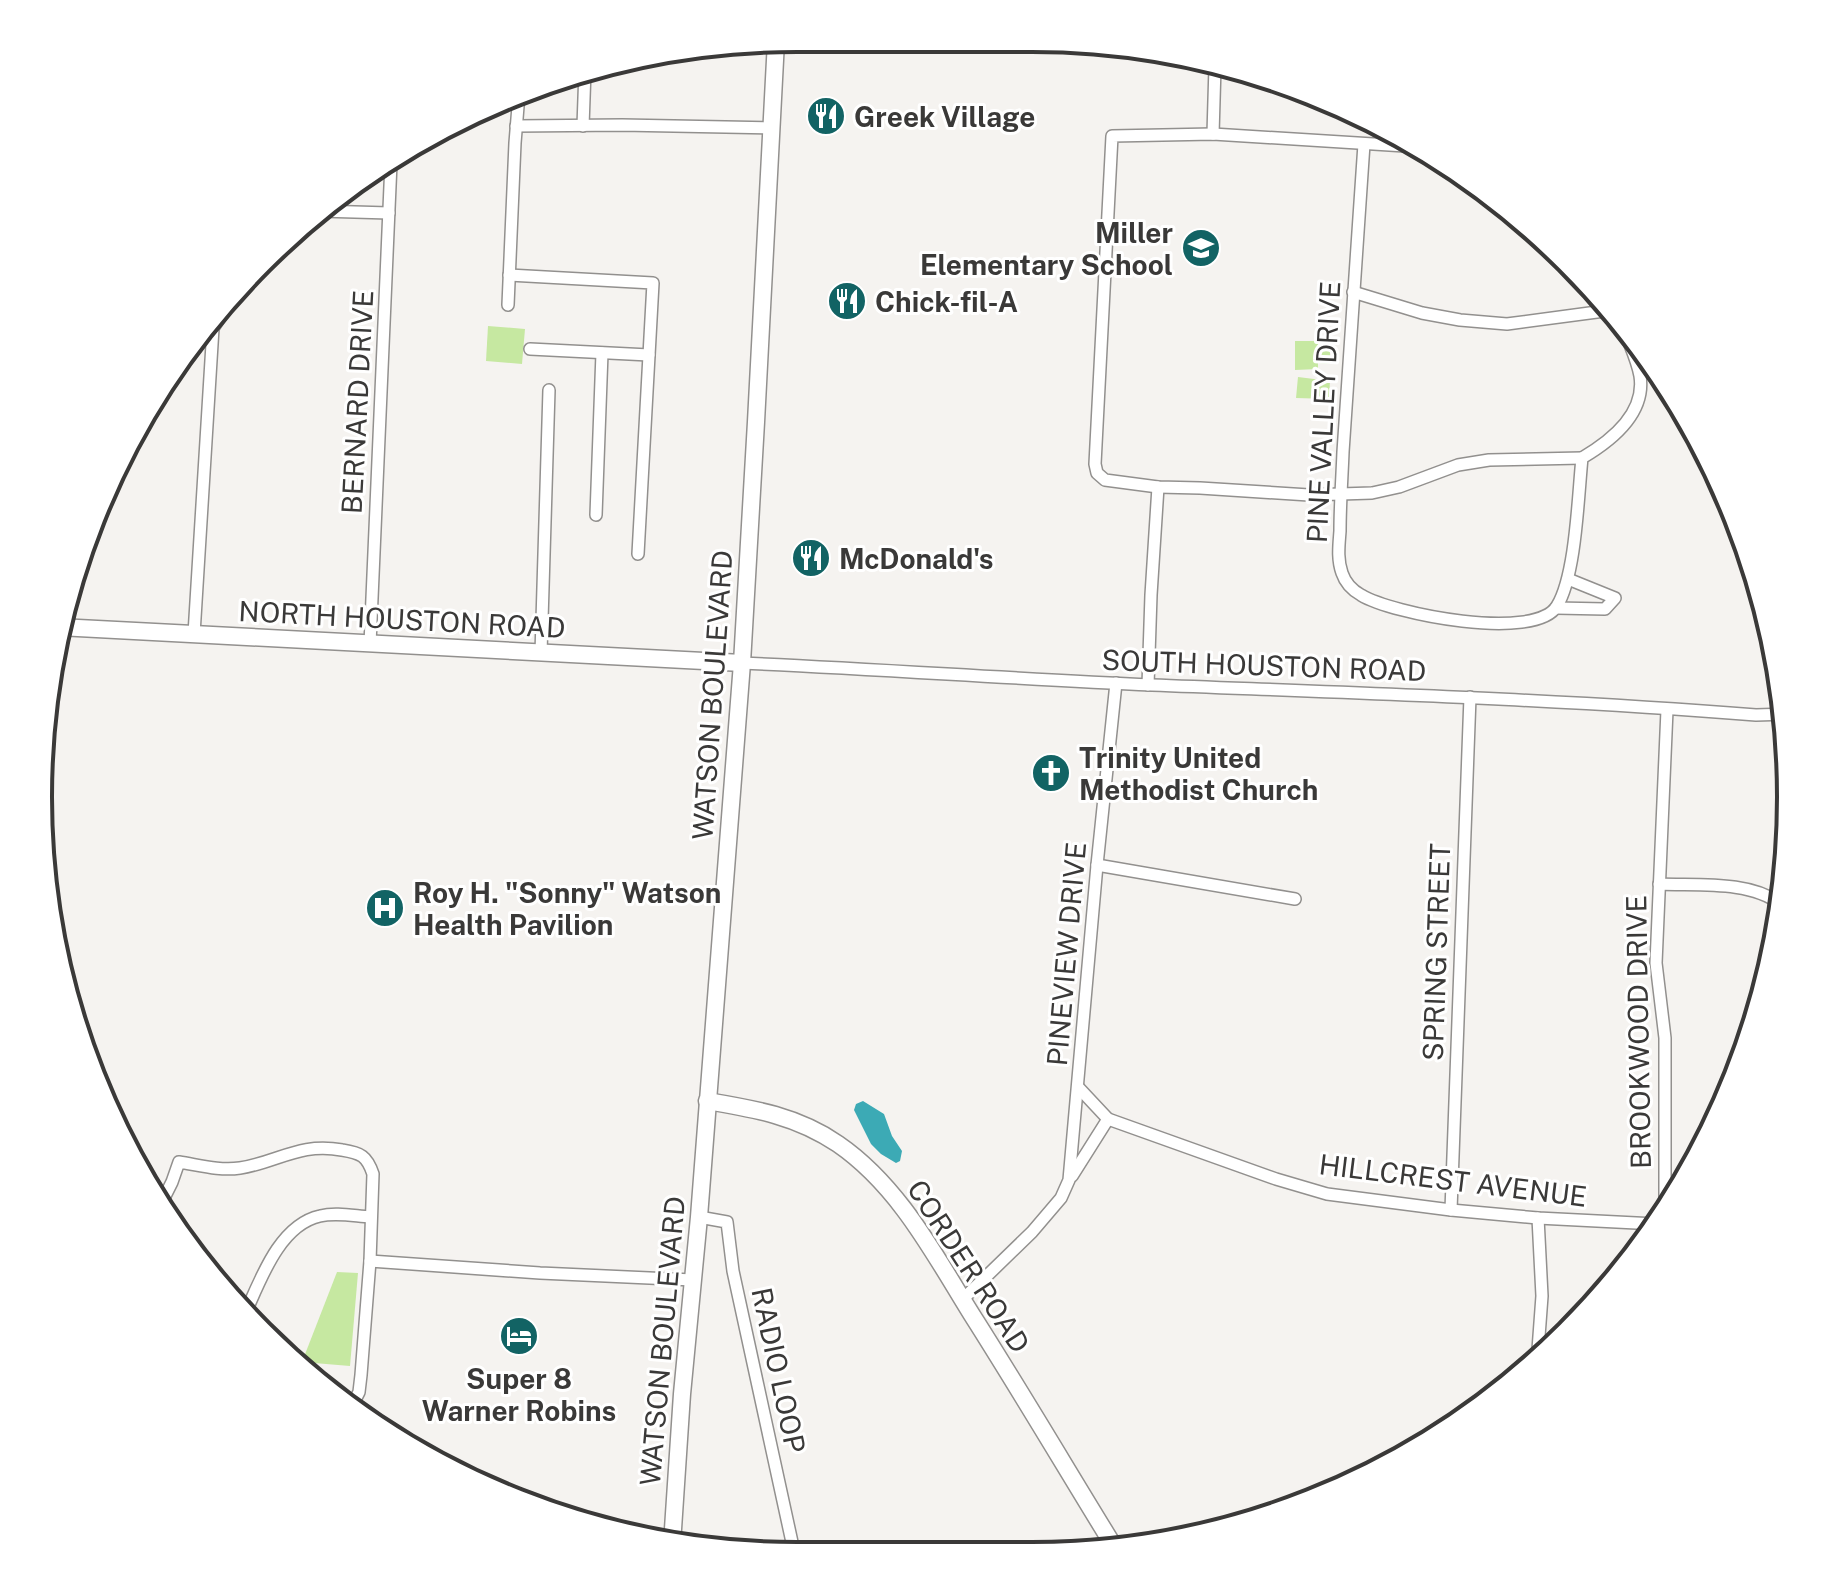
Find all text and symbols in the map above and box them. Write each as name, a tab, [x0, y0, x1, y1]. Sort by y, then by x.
restaurant icon: Greek Village	[805, 95, 847, 137]
place label: Greek Village	[854, 100, 1035, 133]
place label: Miller Elementary School	[920, 216, 1173, 281]
school or university icon: Miller Elementary School	[1180, 227, 1222, 269]
restaurant icon: Chick-fil-A	[826, 280, 868, 322]
street label: PINE VALLEY DRIVE	[1300, 280, 1346, 544]
place label: Chick-fil-A	[875, 285, 1018, 318]
street label: BERNARD DRIVE	[335, 289, 379, 515]
restaurant icon: McDonald's	[790, 537, 832, 579]
place label: McDonald's	[839, 542, 993, 575]
street label: WATSON BOULEVARD	[685, 549, 739, 841]
street label: NORTH HOUSTON ROAD	[238, 594, 566, 644]
street label: SOUTH HOUSTON ROAD	[1101, 643, 1427, 687]
place label: Trinity United Methodist Church	[1079, 741, 1318, 806]
church icon: Trinity United Methodist Church	[1030, 752, 1072, 794]
street label: PINEVIEW DRIVE	[1040, 841, 1092, 1067]
street label: SPRING STREET	[1416, 843, 1456, 1061]
place label: Roy H. "Sonny" Watson Health Pavilion	[413, 876, 721, 941]
hospital icon: Roy H. "Sonny" Watson Health Pavilion	[364, 887, 406, 929]
street label: BROOKWOOD DRIVE	[1619, 895, 1657, 1169]
street label: HILLCREST AVENUE	[1317, 1147, 1589, 1213]
street label: CORDER ROAD	[901, 1174, 1037, 1358]
street label: WATSON BOULEVARD	[633, 1195, 691, 1487]
street label: RADIO LOOP	[745, 1284, 813, 1456]
hotel icon: Super 8 Warner Robins	[498, 1315, 540, 1357]
place label: Super 8 Warner Robins	[422, 1362, 616, 1427]

